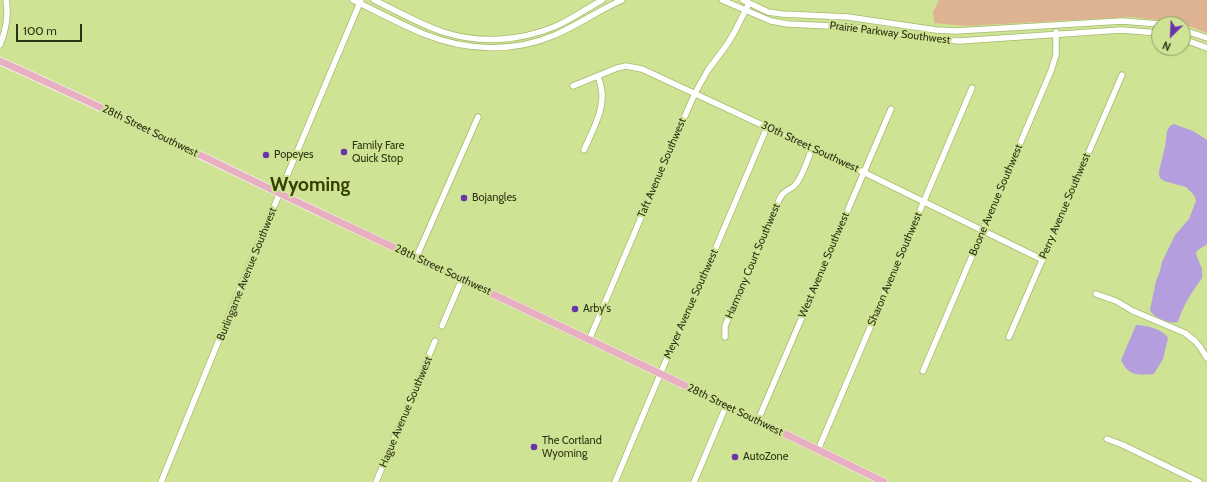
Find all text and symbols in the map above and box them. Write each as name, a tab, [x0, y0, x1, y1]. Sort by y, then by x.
scale bar	[18, 16, 84, 42]
north arrow	[1151, 16, 1191, 56]
street label: Prairie Parkway Southwest	[829, 19, 951, 47]
text: 100 m	[23, 23, 57, 38]
text: N	[1160, 38, 1173, 54]
street label: 28th Street Southwest	[100, 102, 200, 160]
street label: Taft Avenue Southwest	[635, 116, 689, 220]
street label: 30th Street Southwest	[759, 119, 861, 175]
place label: Family Fare Quick Stop	[352, 139, 404, 165]
street label: Boone Avenue Southwest	[966, 142, 1026, 258]
marker: Family Fare Quick Stop	[339, 147, 349, 157]
place label: Popeyes	[274, 148, 314, 162]
marker: Popeyes	[261, 150, 271, 160]
street label: Perry Avenue Southwest	[1037, 151, 1093, 261]
district label: Wyoming	[270, 174, 350, 196]
place label: Bojangles	[472, 191, 517, 205]
marker: Bojangles	[459, 193, 469, 203]
street label: Harmony Court Southwest	[723, 201, 783, 321]
street label: Burlingame Avenue Southwest	[214, 206, 280, 342]
street label: West Avenue Southwest	[796, 210, 852, 320]
street label: Sharon Avenue Southwest	[865, 210, 925, 328]
street label: 28th Street Southwest	[393, 242, 493, 298]
street label: Meyer Avenue Southwest	[661, 247, 721, 361]
place label: Arby's	[583, 302, 611, 316]
marker: Arby's	[570, 304, 580, 314]
street label: Hague Avenue Southwest	[377, 355, 435, 469]
street label: 28th Street Southwest	[685, 381, 785, 439]
place label: The Cortland Wyoming	[542, 434, 602, 460]
marker: The Cortland Wyoming	[529, 442, 539, 452]
place label: AutoZone	[743, 450, 788, 464]
marker: AutoZone	[730, 452, 740, 462]

